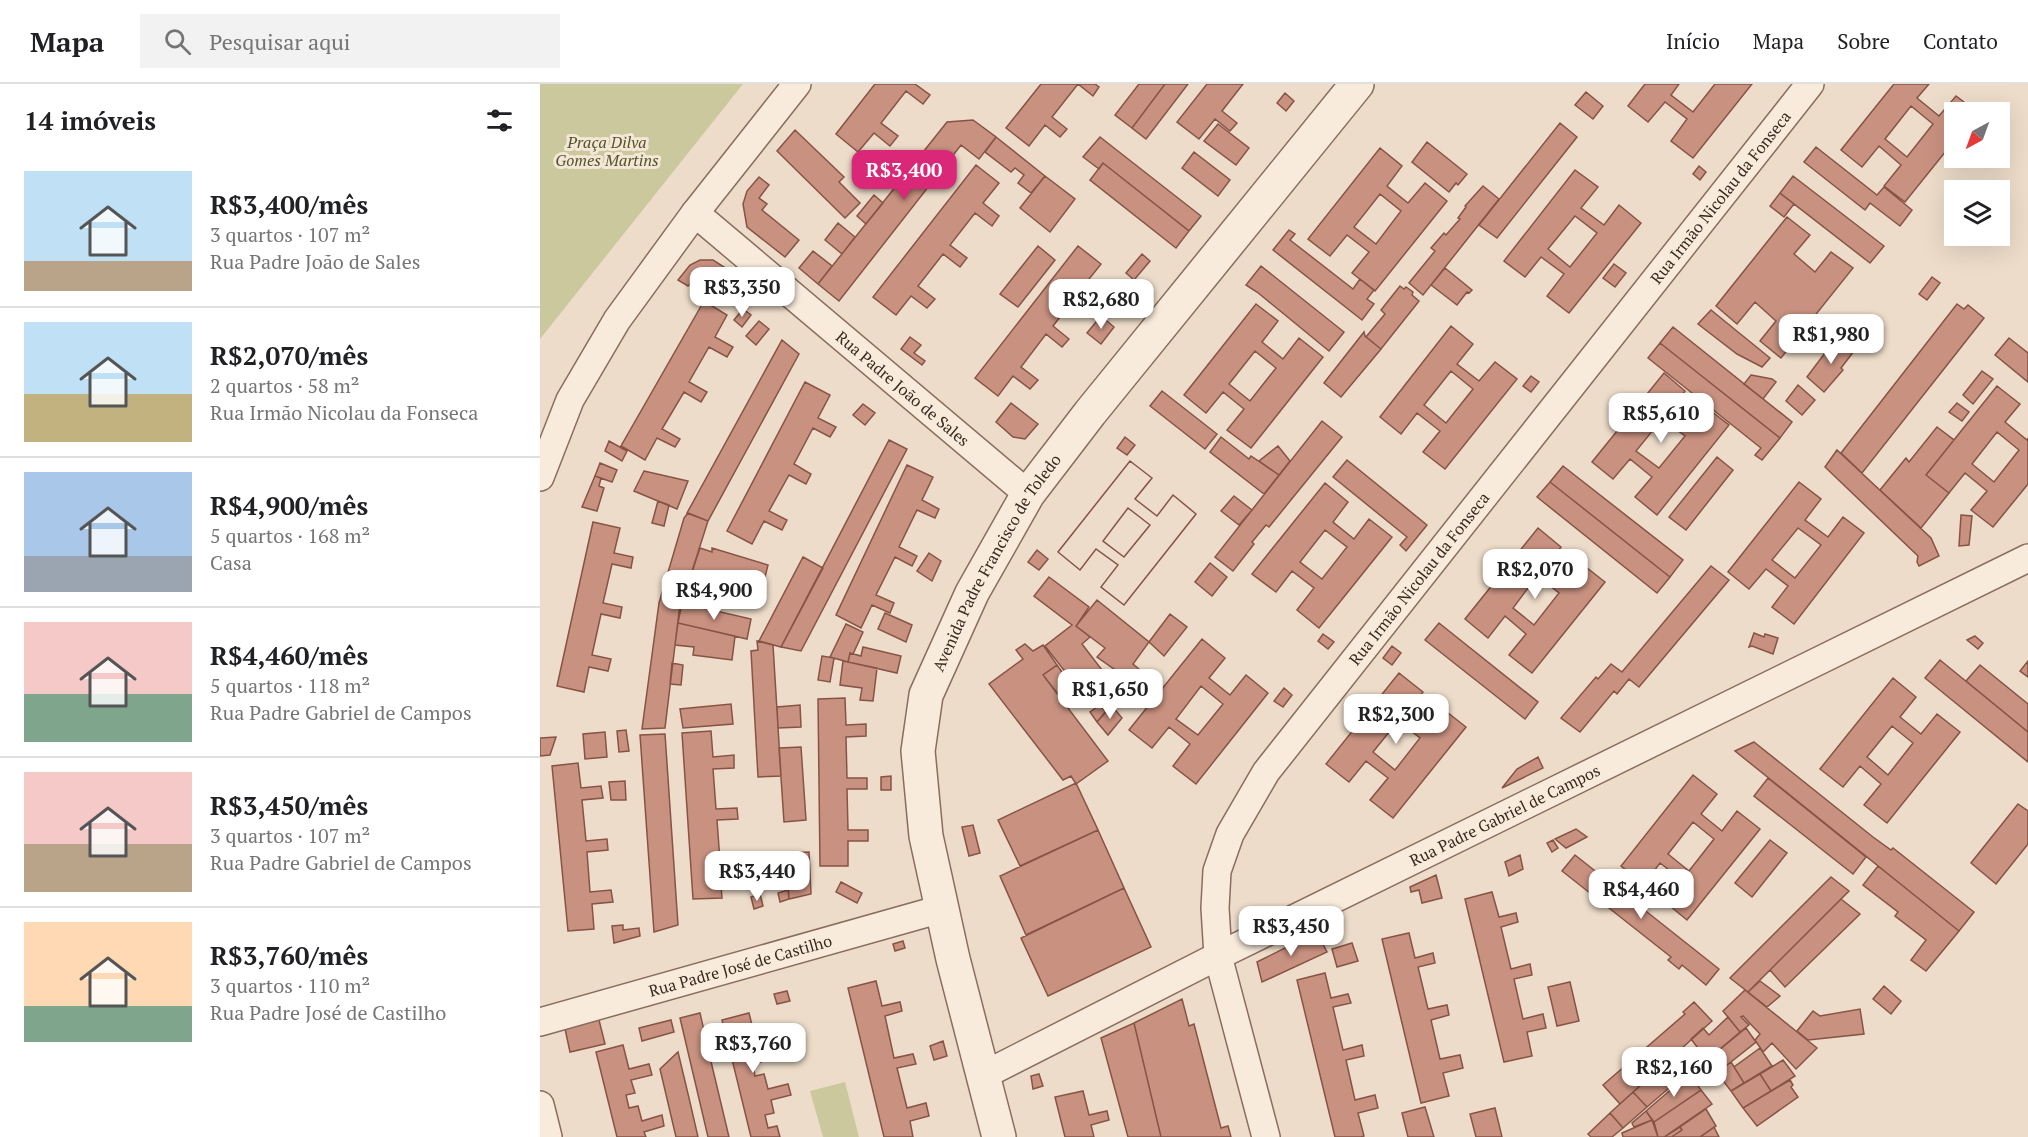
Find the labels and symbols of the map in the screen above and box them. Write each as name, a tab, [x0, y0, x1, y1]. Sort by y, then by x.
north arrow	[1944, 102, 2010, 168]
street label: Rua Irmão Nicolau da Fonseca	[1645, 106, 1796, 288]
park label: Praça Dilva Gomes Martins	[555, 131, 659, 171]
pin: R$3,400	[849, 150, 959, 201]
pin: R$3,350	[687, 267, 797, 318]
pin: R$2,680	[1046, 279, 1156, 330]
pin: R$1,980	[1776, 314, 1886, 365]
street label: Rua Padre João de Sales	[831, 326, 974, 451]
pin: R$5,610	[1606, 393, 1716, 444]
street label: Avenida Padre Francisco de Toledo	[927, 449, 1066, 675]
street label: Rua Irmão Nicolau da Fonseca	[1344, 487, 1494, 670]
pin: R$2,070	[1480, 549, 1590, 600]
pin: R$4,900	[659, 570, 769, 621]
pin: R$1,650	[1055, 669, 1165, 720]
pin: R$2,300	[1341, 694, 1451, 745]
street label: Rua Padre Gabriel de Campos	[1406, 759, 1604, 871]
pin: R$3,440	[702, 851, 812, 902]
pin: R$4,460	[1586, 869, 1696, 920]
pin: R$3,450	[1236, 906, 1346, 957]
street label: Rua Padre José de Castilho	[646, 929, 834, 1002]
pin: R$3,760	[698, 1023, 808, 1074]
pin: R$2,160	[1619, 1047, 1729, 1098]

